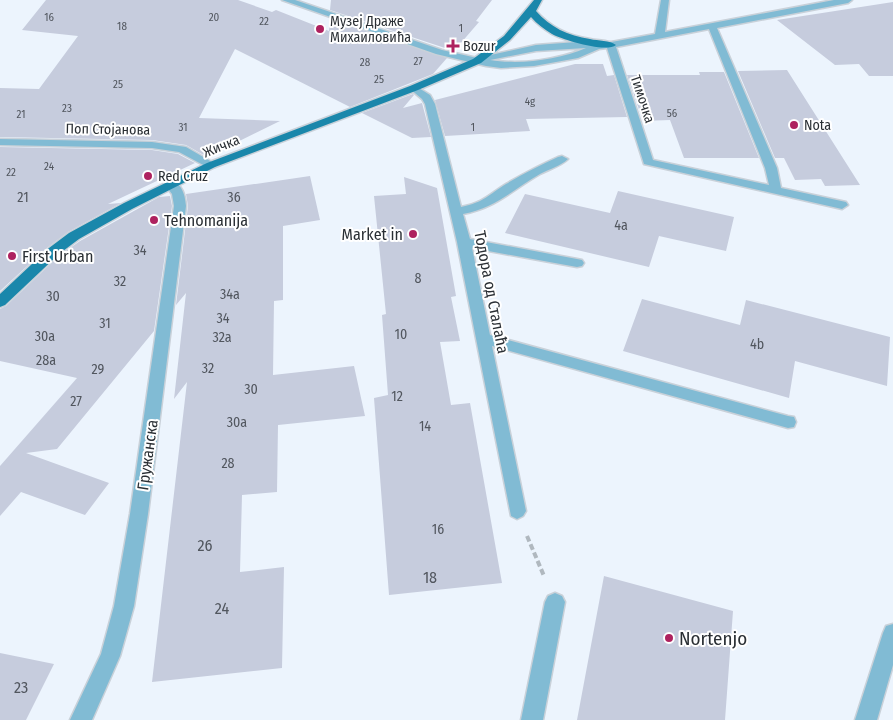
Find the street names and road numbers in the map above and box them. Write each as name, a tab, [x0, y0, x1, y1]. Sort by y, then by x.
street label: Тимочка	[627, 73, 658, 125]
street label: Поп Стојанова	[66, 120, 151, 139]
street label: Жичка	[200, 131, 242, 161]
street label: Тодора од Сталаћа	[470, 229, 513, 355]
street label: Гружанска	[133, 418, 162, 492]

